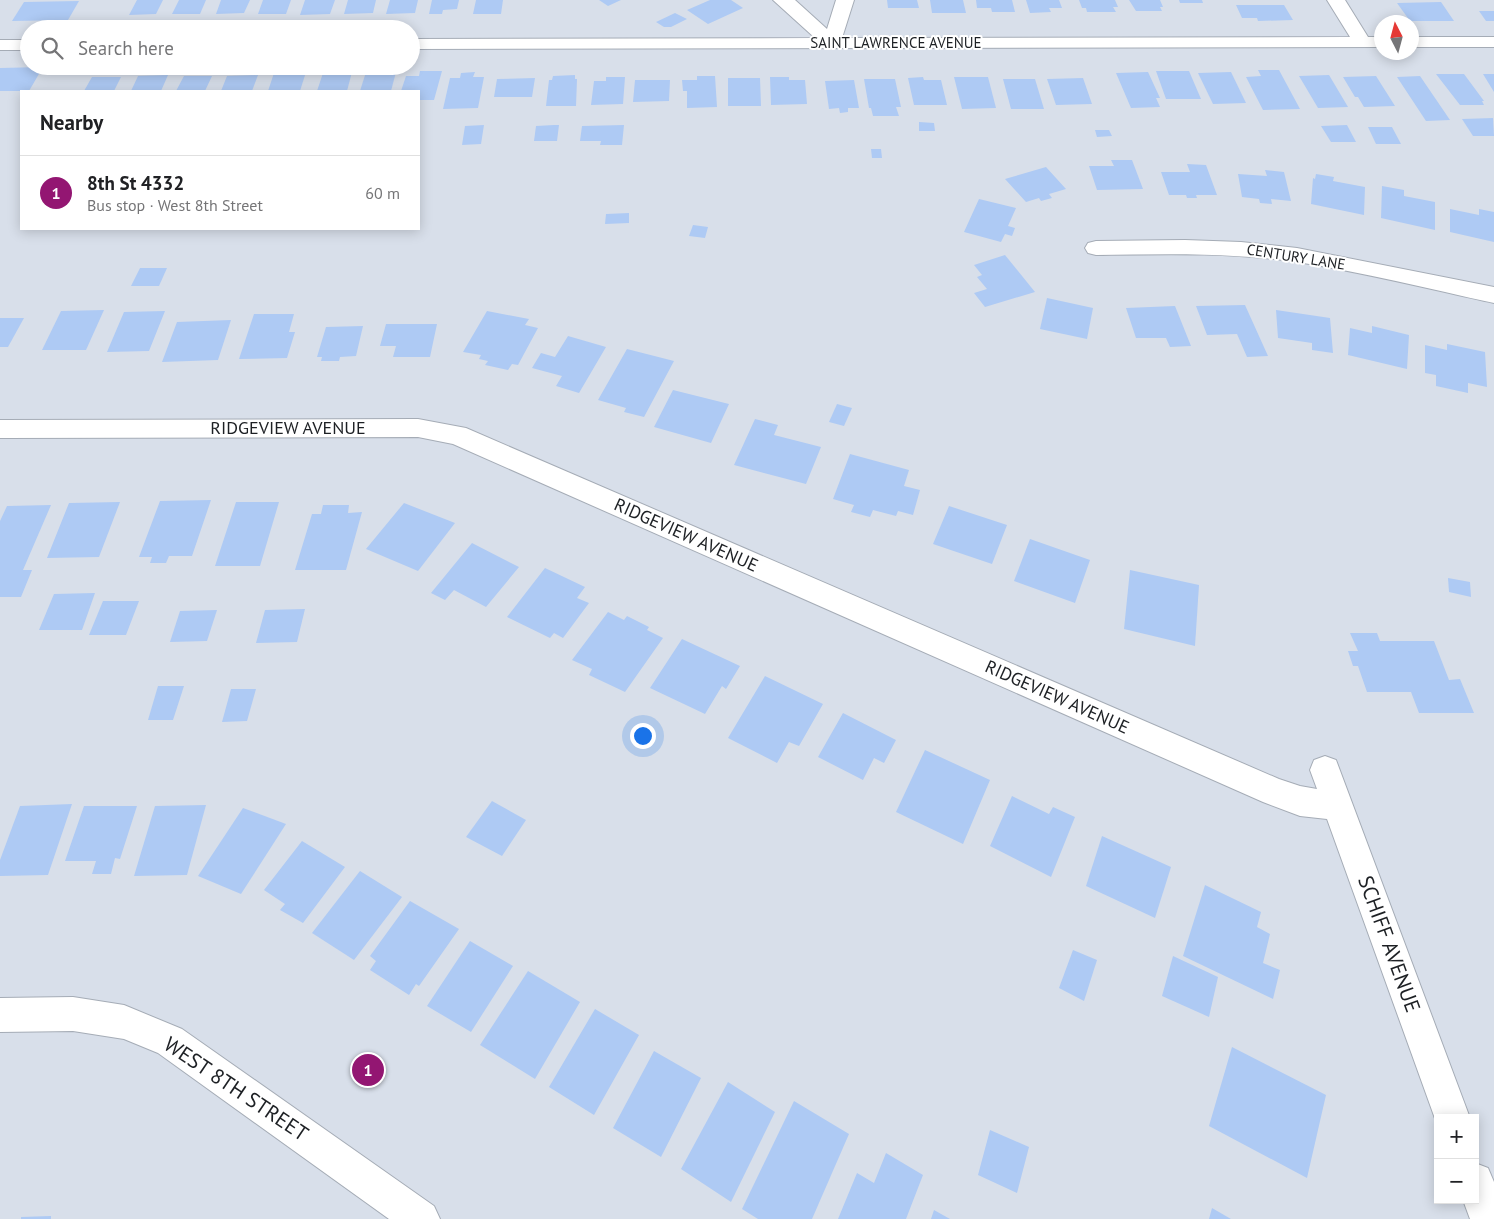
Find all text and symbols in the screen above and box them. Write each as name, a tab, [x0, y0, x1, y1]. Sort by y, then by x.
north arrow	[1374, 15, 1419, 60]
search box	[20, 20, 420, 75]
street label: SAINT LAWRENCE AVENUE	[810, 33, 982, 52]
icon: search	[38, 34, 66, 62]
text: Search here	[78, 36, 174, 60]
text: Nearby	[40, 109, 103, 136]
text: 8th St 4332	[87, 171, 184, 195]
text: 1	[51, 183, 61, 203]
text: 60 m	[365, 183, 400, 203]
text: Bus stop · West 8th Street	[87, 195, 263, 215]
street label: CENTURY LANE	[1245, 239, 1347, 274]
street label: RIDGEVIEW AVENUE	[210, 416, 366, 439]
street label: RIDGEVIEW AVENUE	[611, 492, 762, 577]
street label: RIDGEVIEW AVENUE	[982, 654, 1133, 739]
your location	[630, 723, 656, 749]
street label: SCHIFF AVENUE	[1352, 872, 1427, 1016]
street label: WEST 8TH STREET	[159, 1030, 314, 1147]
pin: 1	[352, 1051, 384, 1089]
map controls	[1434, 1114, 1479, 1204]
button: +	[1434, 1114, 1479, 1159]
button: −	[1434, 1159, 1479, 1204]

